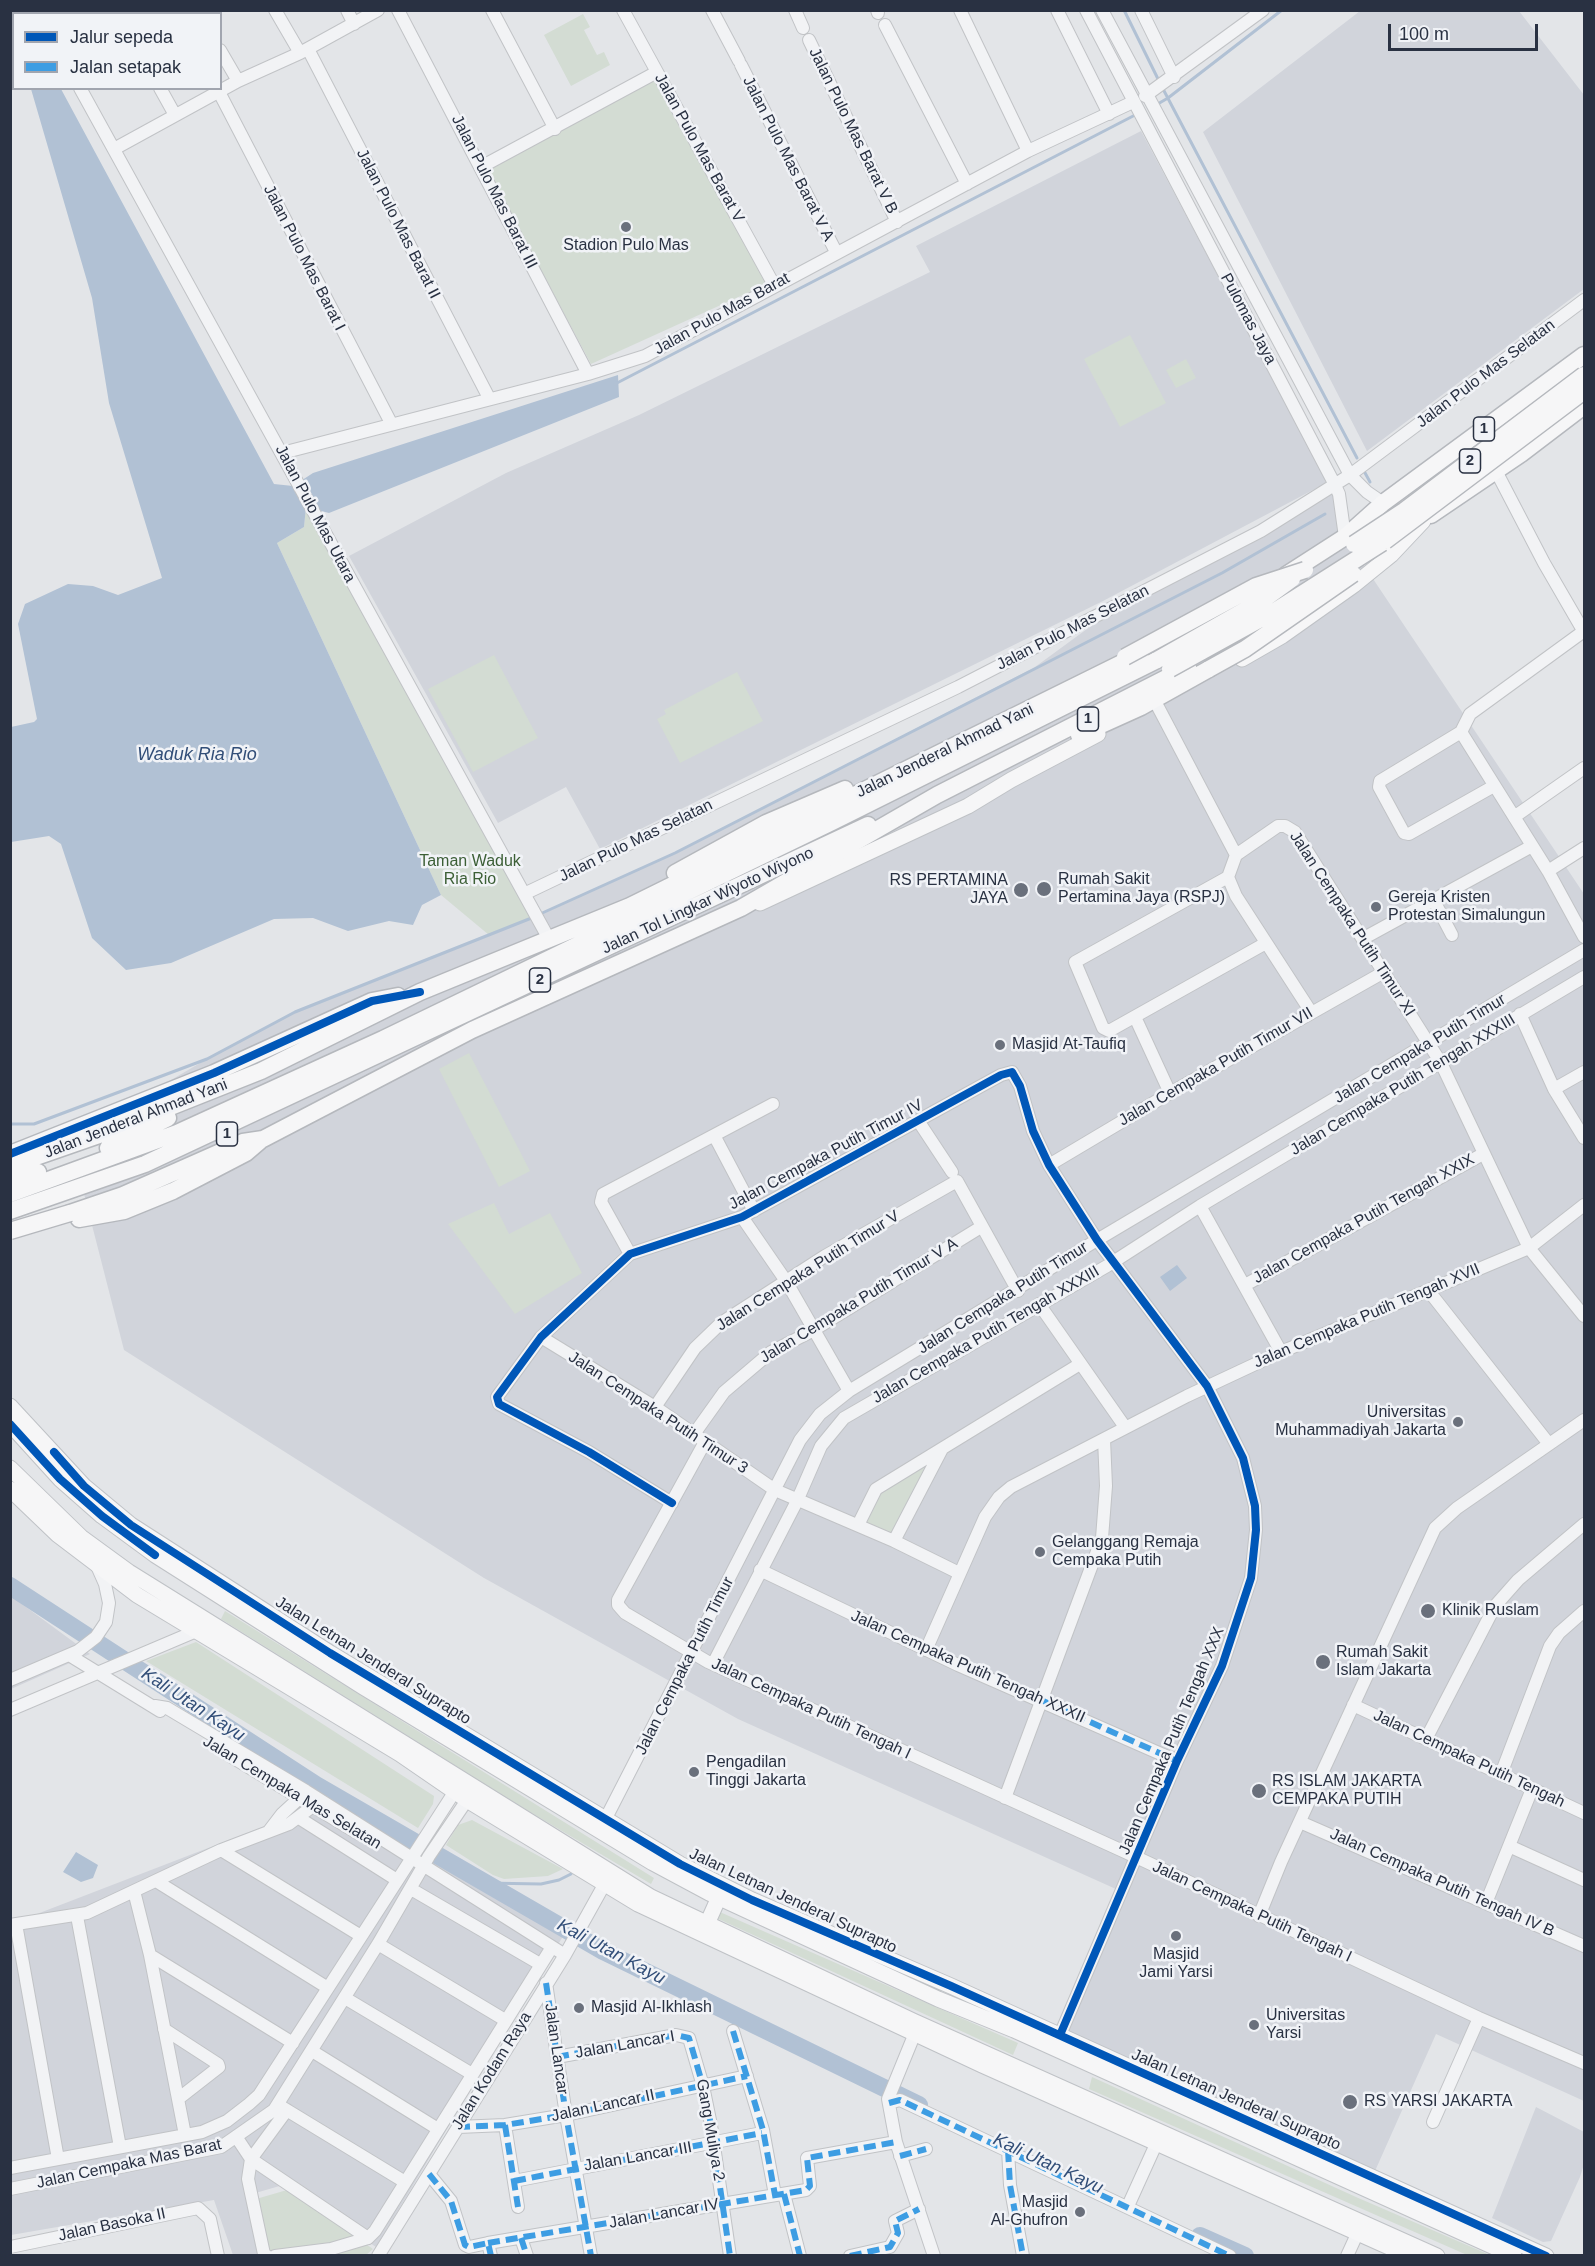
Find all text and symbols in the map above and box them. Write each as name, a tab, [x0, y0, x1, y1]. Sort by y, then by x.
legend	[12, 12, 222, 90]
scale bar	[1391, 12, 1541, 50]
text: 100 m	[1399, 24, 1449, 44]
text: Jalur sepeda	[70, 27, 173, 47]
street label: Jalan Pulo Mas Barat V B	[804, 45, 902, 217]
text: Jalan setapak	[70, 57, 181, 77]
street label: Jalan Pulo Mas Barat V	[650, 70, 748, 226]
street label: Jalan Pulo Mas Barat V A	[738, 73, 838, 245]
street label: Jalan Pulo Mas Barat III	[447, 112, 541, 272]
street label: Jalan Pulo Mas Barat II	[352, 146, 444, 302]
street label: Jalan Pulo Mas Barat I	[259, 182, 349, 334]
marker: Stadion Pulo Mas	[619, 220, 633, 234]
place label: Stadion Pulo Mas	[563, 236, 689, 256]
street label: Jalan Pulo Mas Barat	[651, 269, 793, 359]
street label: Pulomas Jaya	[1216, 270, 1280, 368]
street label: Jalan Pulo Mas Selatan	[1413, 316, 1559, 432]
road number: 1	[1474, 417, 1494, 441]
street label: Jalan Pulo Mas Utara	[271, 442, 359, 586]
road number: 2	[1460, 449, 1480, 473]
street label: Jalan Pulo Mas Selatan	[994, 581, 1152, 675]
street label: Jalan Jenderal Ahmad Yani	[853, 700, 1037, 802]
road number: 1	[1078, 707, 1098, 731]
water label: Waduk Ria Rio	[137, 744, 257, 766]
street label: Jalan Pulo Mas Selatan	[556, 796, 716, 886]
street label: Jalan Cempaka Putih Timur XI	[1285, 828, 1419, 1020]
street label: Jalan Tol Lingkar Wiyoto Wiyono	[599, 843, 817, 959]
park label: Taman Waduk Ria Rio	[419, 852, 521, 890]
place label: Rumah Sakit Pertamina Jaya (RSPJ)	[1058, 870, 1225, 908]
place label: RS PERTAMINA JAYA	[889, 871, 1008, 909]
marker: Rumah Sakit Pertamina Jaya (RSPJ)	[1035, 880, 1053, 898]
marker: RS PERTAMINA JAYA	[1012, 881, 1030, 899]
place label: Gereja Kristen Protestan Simalungun	[1388, 888, 1545, 926]
marker: Gereja Kristen Protestan Simalungun	[1369, 900, 1383, 914]
road number: 2	[530, 968, 550, 992]
street label: Jalan Cempaka Putih Timur	[1331, 990, 1509, 1108]
street label: Jalan Cempaka Putih Timur VII	[1116, 1003, 1316, 1131]
street label: Jalan Cempaka Putih Tengah XXXIII	[1287, 1010, 1519, 1160]
place label: Masjid At-Taufiq	[1012, 1035, 1126, 1055]
marker: Masjid At-Taufiq	[993, 1038, 1007, 1052]
street label: Jalan Jenderal Ahmad Yani	[42, 1075, 230, 1163]
street label: Jalan Cempaka Putih Timur IV	[726, 1096, 926, 1214]
road number: 1	[216, 1122, 238, 1146]
street label: Jalan Cempaka Putih Tengah XXIX	[1250, 1150, 1478, 1288]
street label: Jalan Cempaka Putih Timur V	[713, 1207, 903, 1335]
street label: Jalan Cempaka Putih Timur V A	[757, 1234, 961, 1368]
street label: Jalan Cempaka Putih Timur	[914, 1238, 1092, 1358]
street label: Jalan Cempaka Putih Tengah XVII	[1251, 1260, 1483, 1372]
street label: Jalan Cempaka Putih Tengah XXXIII	[869, 1262, 1103, 1408]
street label: Jalan Cempaka Putih Timur 3	[565, 1348, 751, 1478]
place label: Universitas Muhammadiyah Jakarta	[1275, 1403, 1446, 1441]
marker: Universitas Muhammadiyah Jakarta	[1451, 1415, 1465, 1429]
place label: Gelanggang Remaja Cempaka Putih	[1052, 1533, 1199, 1571]
marker: Gelanggang Remaja Cempaka Putih	[1033, 1545, 1047, 1559]
street label: Jalan Cempaka Putih Timur	[632, 1574, 738, 1758]
street label: Jalan Letnan Jenderal Suprapto	[272, 1593, 474, 1729]
place label: Klinik Ruslam	[1442, 1601, 1539, 1621]
marker: Klinik Ruslam	[1419, 1602, 1437, 1620]
street label: Jalan Cempaka Putih Tengah XXXII	[848, 1606, 1088, 1728]
street label: Jalan Cempaka Putih Tengah XXX	[1115, 1624, 1229, 1858]
place label: Rumah Sakit Islam Jakarta	[1336, 1643, 1431, 1681]
marker: Rumah Sakit Islam Jakarta	[1314, 1653, 1332, 1671]
street label: Jalan Cempaka Putih Tengah I	[708, 1654, 914, 1764]
water label: Kali Utan Kayu	[137, 1664, 249, 1746]
street label: Jalan Cempaka Putih Tengah	[1370, 1706, 1568, 1812]
street label: Jalan Cempaka Mas Selatan	[199, 1732, 385, 1854]
place label: Pengadilan Tinggi Jakarta	[706, 1753, 806, 1791]
marker: Pengadilan Tinggi Jakarta	[687, 1765, 701, 1779]
place label: RS ISLAM JAKARTA CEMPAKA PUTIH	[1272, 1772, 1422, 1810]
marker: RS ISLAM JAKARTA CEMPAKA PUTIH	[1250, 1782, 1268, 1800]
street label: Jalan Cempaka Putih Tengah IV B	[1327, 1825, 1557, 1941]
street label: Jalan Letnan Jenderal Suprapto	[686, 1844, 900, 1958]
street label: Jalan Cempaka Putih Tengah I	[1149, 1857, 1355, 1967]
water label: Kali Utan Kayu	[553, 1915, 669, 1989]
marker: Masjid Jami Yarsi	[1169, 1929, 1183, 1943]
place label: Masjid Jami Yarsi	[1139, 1945, 1213, 1983]
place label: Masjid Al-Ikhlash	[591, 1998, 712, 2018]
marker: Masjid Al-Ikhlash	[572, 2001, 586, 2015]
street label: Jalan Lancar	[540, 2002, 572, 2096]
place label: Universitas Yarsi	[1266, 2006, 1345, 2044]
street label: Jalan Kodam Raya	[448, 2009, 536, 2133]
marker: Universitas Yarsi	[1247, 2018, 1261, 2032]
street label: Jalan Lancar I	[574, 2027, 676, 2063]
street label: Jalan Letnan Jenderal Suprapto	[1128, 2045, 1344, 2155]
street label: Gang Muliya 2	[692, 2078, 728, 2182]
street label: Jalan Lancar II	[550, 2086, 656, 2126]
place label: RS YARSI JAKARTA	[1364, 2092, 1512, 2112]
marker: RS YARSI JAKARTA	[1341, 2093, 1359, 2111]
water label: Kali Utan Kayu	[989, 2129, 1107, 2199]
street label: Jalan Cempaka Mas Barat	[35, 2135, 223, 2193]
street label: Jalan Lancar III	[582, 2138, 694, 2176]
place label: Masjid Al-Ghufron	[991, 2193, 1068, 2231]
street label: Jalan Lancar IV	[608, 2195, 720, 2233]
street label: Jalan Basoka II	[57, 2204, 167, 2246]
marker: Masjid Al-Ghufron	[1073, 2205, 1087, 2219]

